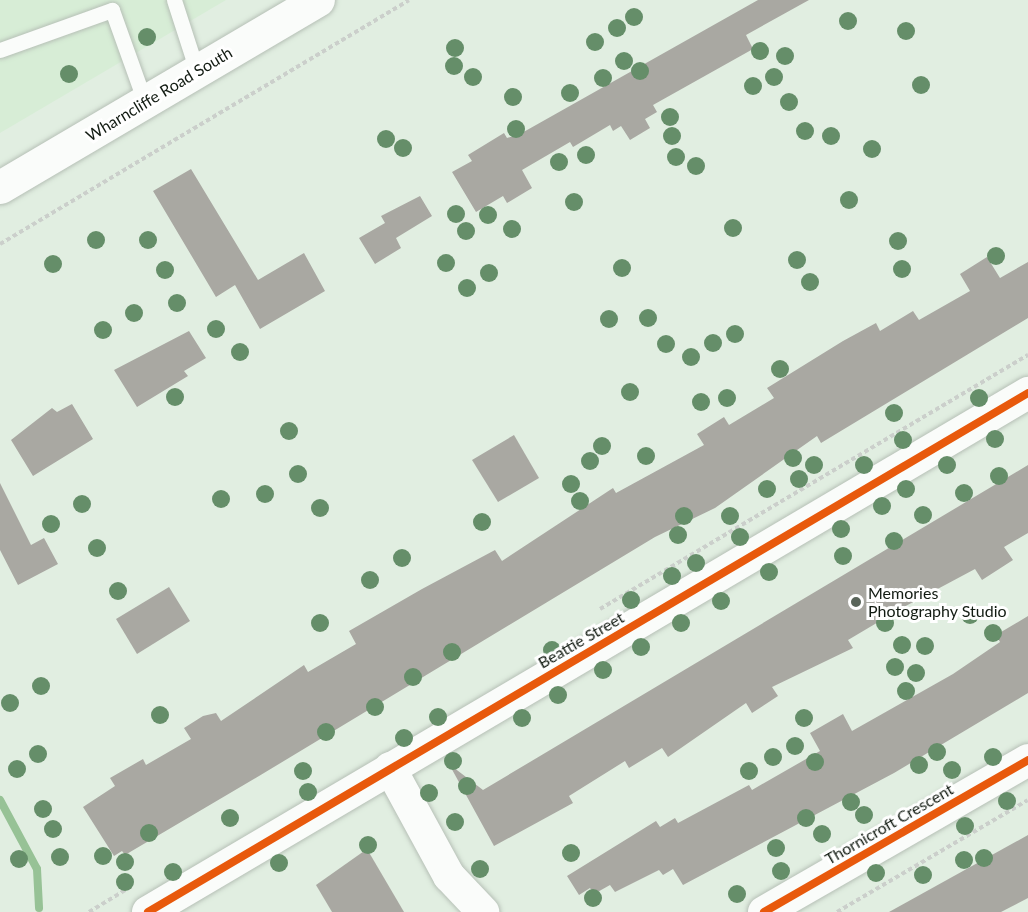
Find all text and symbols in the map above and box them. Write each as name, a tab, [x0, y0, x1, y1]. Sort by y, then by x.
street label: Wharncliffe Road South	[82, 43, 236, 145]
place label: Memories Photography Studio	[868, 583, 1007, 621]
marker: Memories Photography Studio	[849, 595, 863, 609]
street label: Beattie Street	[535, 608, 627, 672]
street label: Thornicroft Crescent	[821, 779, 957, 869]

